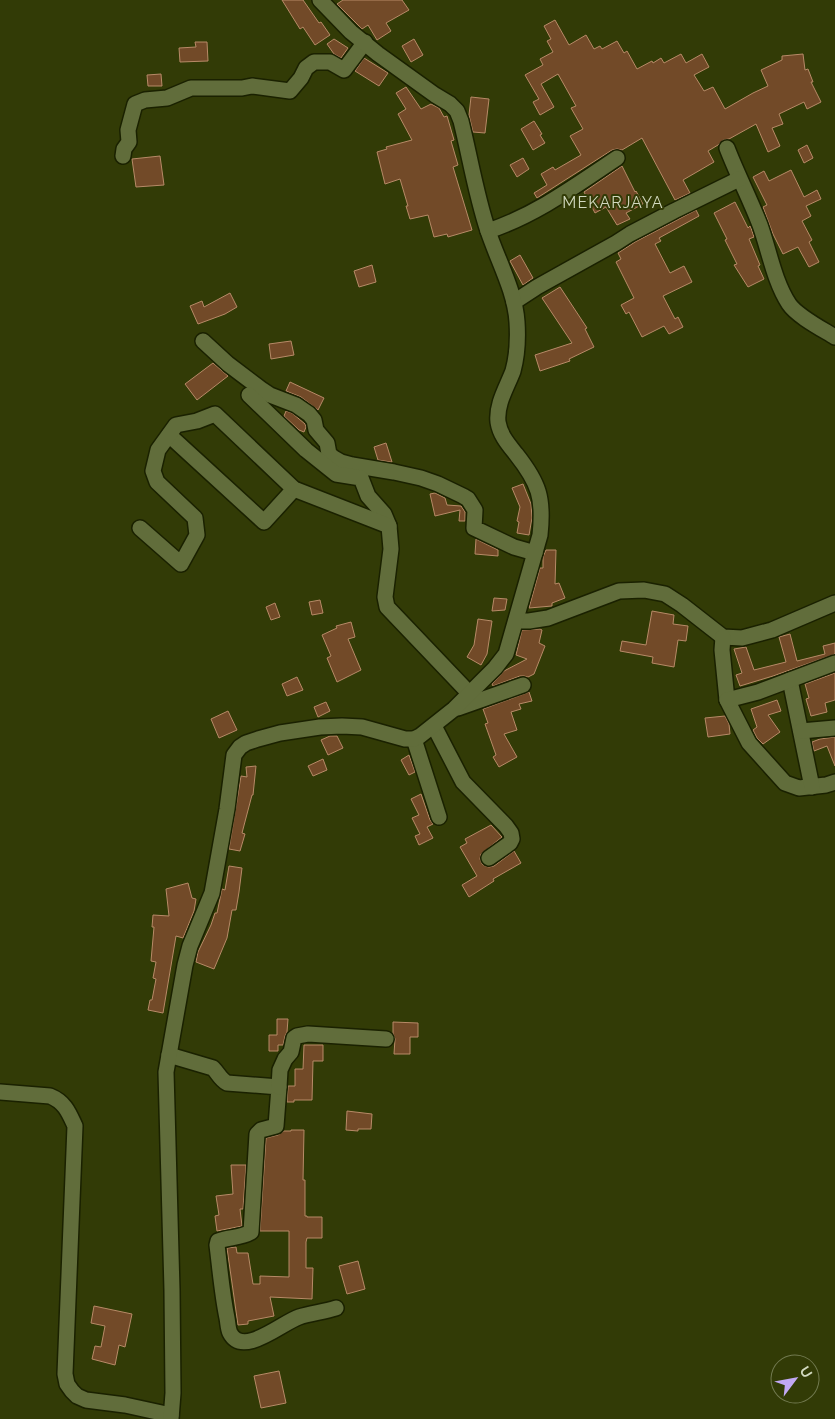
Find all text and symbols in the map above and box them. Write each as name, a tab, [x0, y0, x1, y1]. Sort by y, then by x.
district label: MEKARJAYA	[562, 193, 664, 212]
north arrow	[770, 1354, 820, 1404]
text: U	[796, 1363, 816, 1381]

